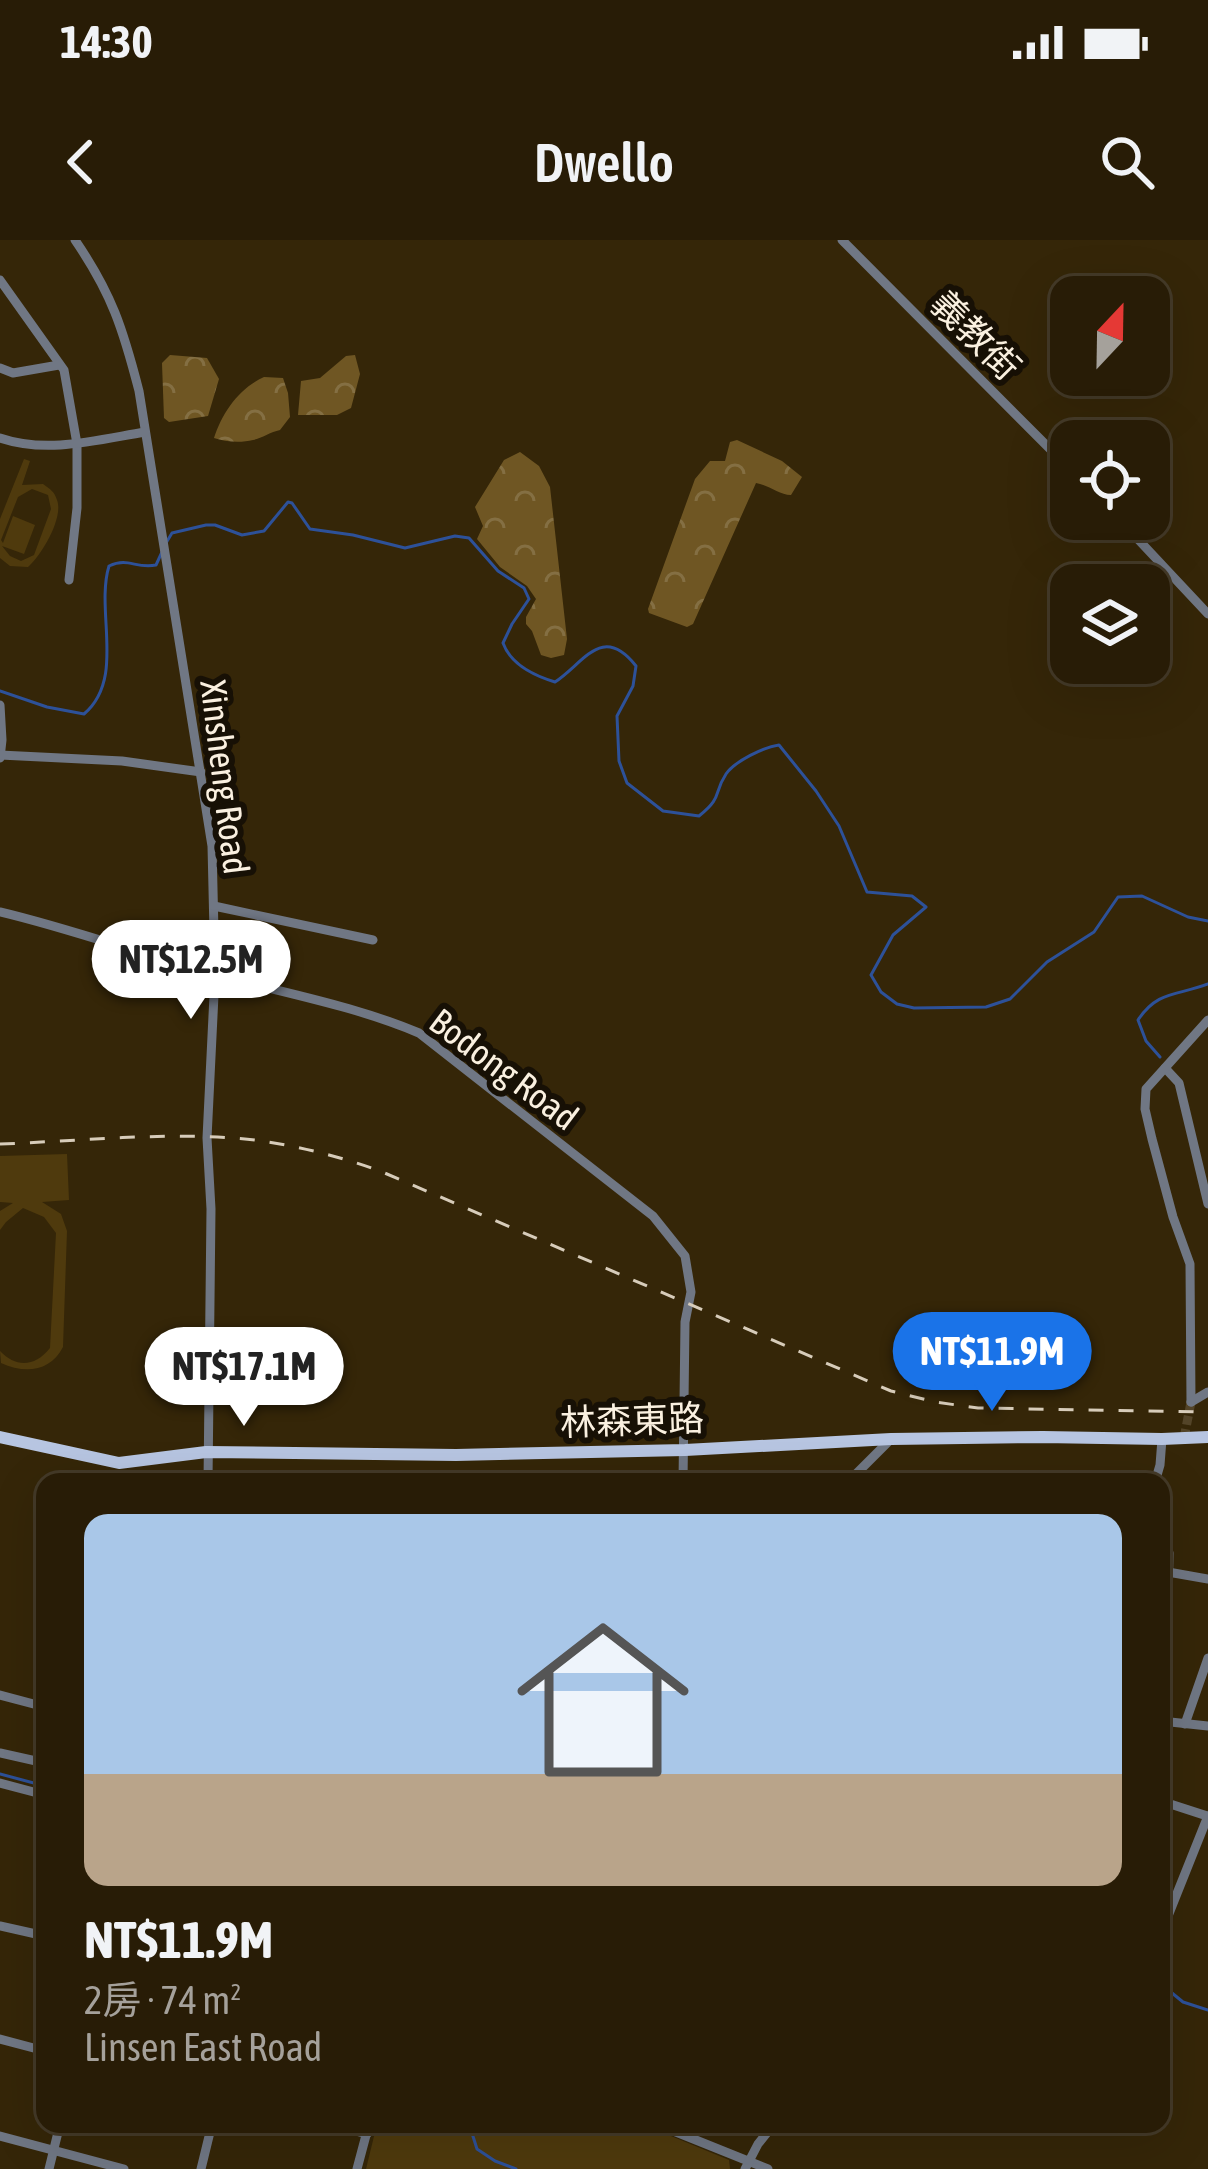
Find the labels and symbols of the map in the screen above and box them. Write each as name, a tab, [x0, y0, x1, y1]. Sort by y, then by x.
north arrow	[1050, 276, 1170, 396]
street label: 義教街	[923, 282, 1029, 388]
street label: Xinsheng Road	[192, 678, 258, 876]
pin: NT$12.5M	[67, 920, 315, 1022]
street label: Bodong Road	[422, 1000, 586, 1138]
pin: NT$11.9M	[868, 1312, 1116, 1414]
pin: NT$17.1M	[120, 1327, 368, 1429]
street label: 林森東路	[559, 1396, 705, 1444]

